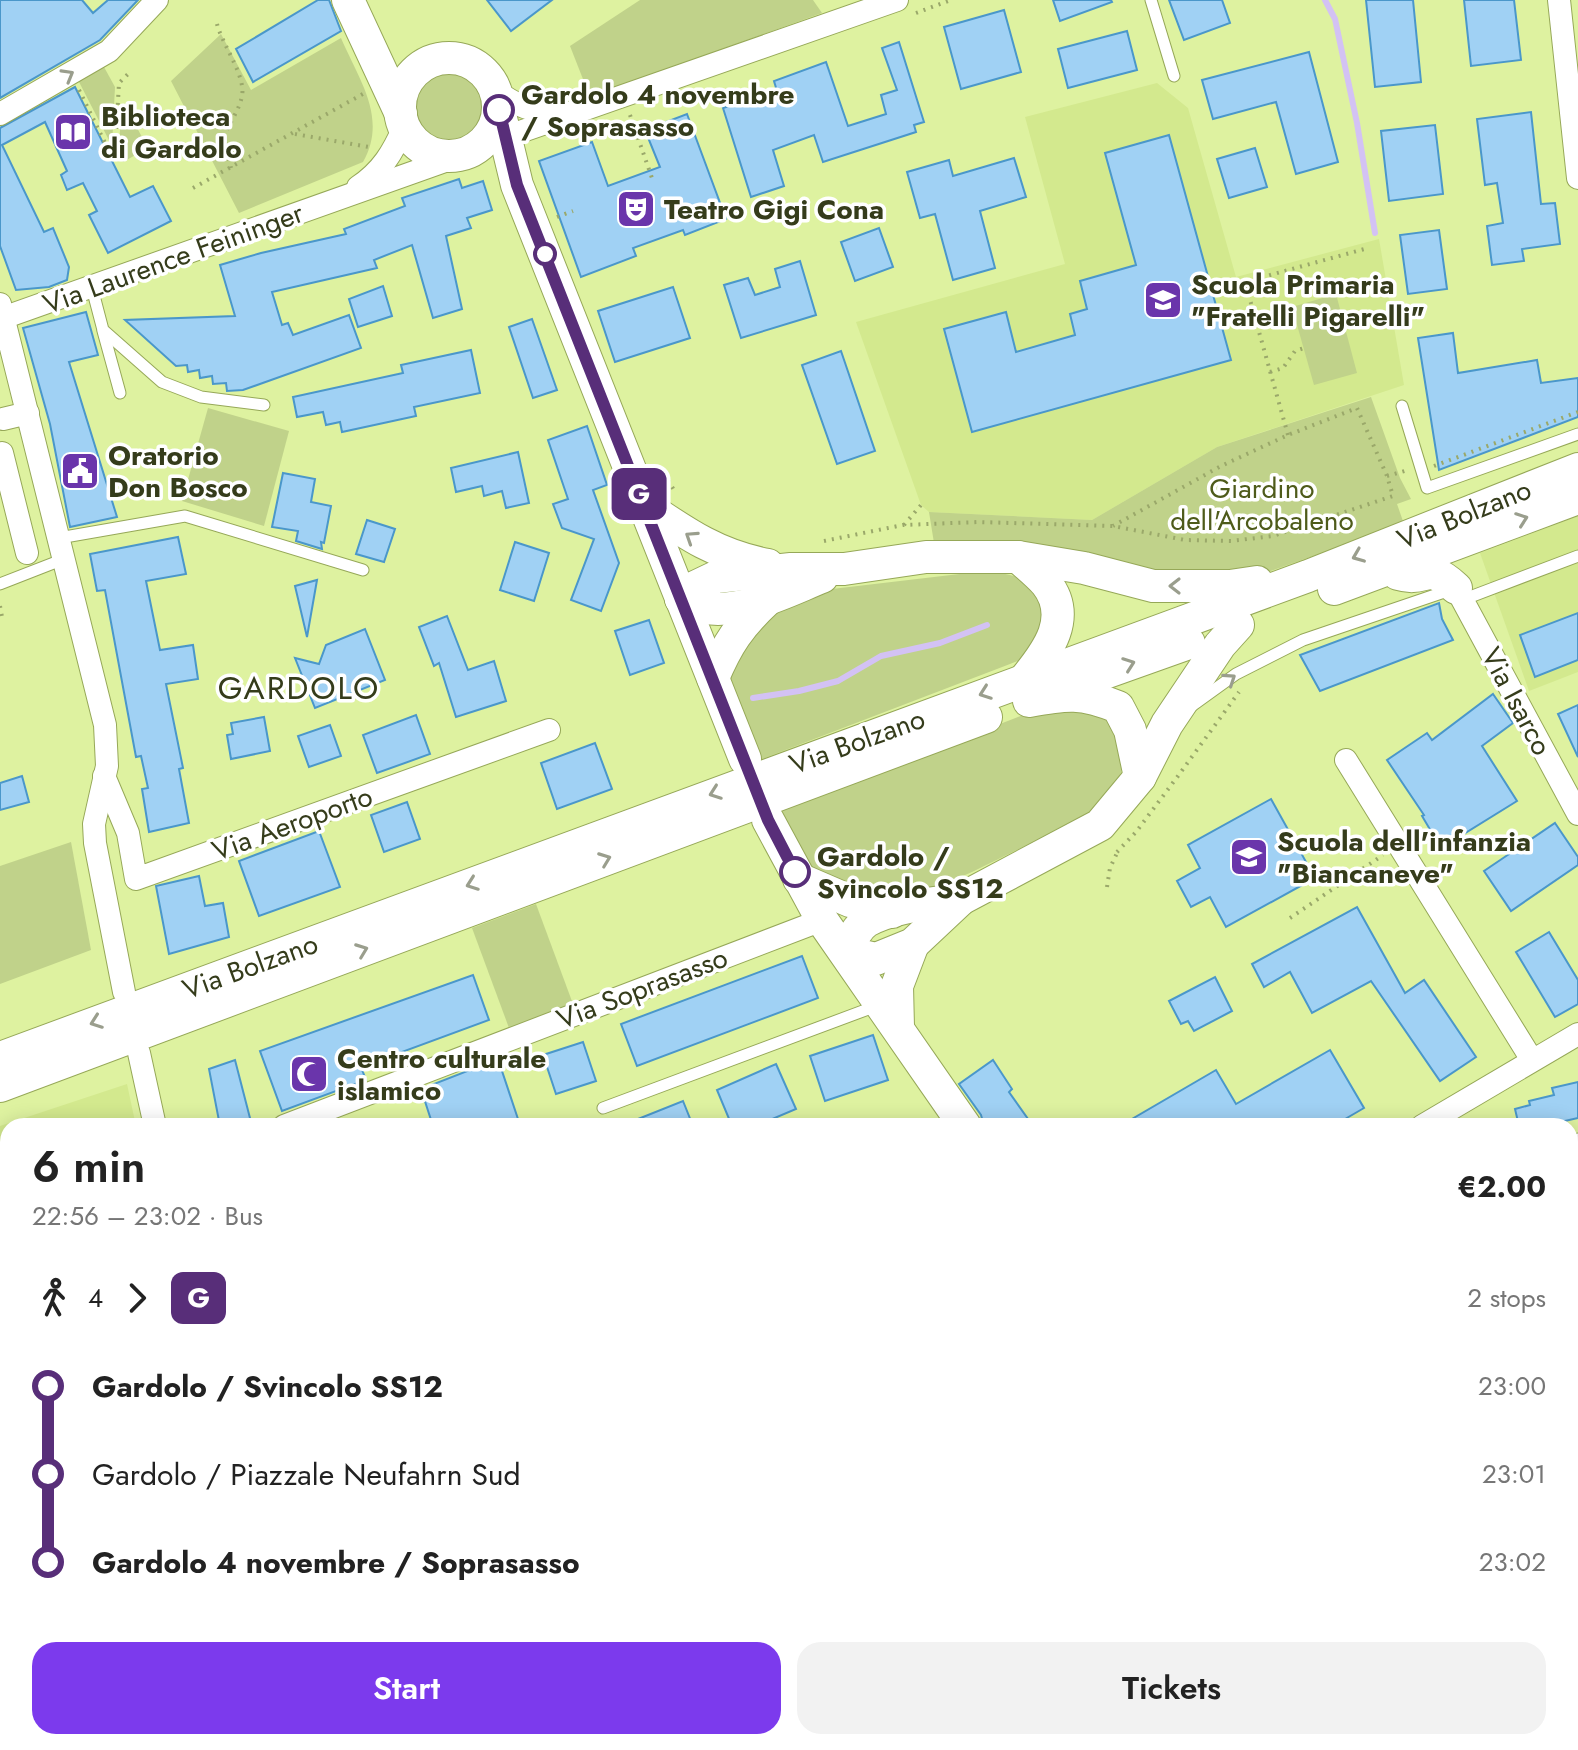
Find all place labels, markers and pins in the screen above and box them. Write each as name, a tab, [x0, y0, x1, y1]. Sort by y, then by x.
place label: Gardolo 4 novembre / Soprasasso	[521, 74, 795, 147]
marker: Gardolo 4 novembre / Soprasasso	[484, 95, 514, 125]
place label: Biblioteca di Gardolo	[101, 96, 242, 169]
library icon: Biblioteca di Gardolo	[52, 111, 94, 153]
theatre icon: Teatro Gigi Cona	[615, 188, 657, 230]
place label: Teatro Gigi Cona	[664, 189, 884, 230]
unlabelled marker	[534, 243, 556, 265]
place label: Scuola Primaria "Fratelli Pigarelli"	[1191, 264, 1425, 337]
school or university icon: Scuola Primaria "Fratelli Pigarelli"	[1142, 279, 1184, 321]
place label: Oratorio Don Bosco	[108, 435, 248, 508]
public building icon: Oratorio Don Bosco	[59, 450, 101, 492]
place label: Scuola dell'infanzia "Biancaneve"	[1277, 821, 1531, 894]
place label: Gardolo / Svincolo SS12	[817, 836, 1004, 909]
school or university icon: Scuola dell'infanzia "Biancaneve"	[1228, 836, 1270, 878]
marker: Gardolo / Svincolo SS12	[780, 857, 810, 887]
place label: Centro culturale islamico	[337, 1038, 546, 1111]
mosque icon: Centro culturale islamico	[288, 1053, 330, 1095]

